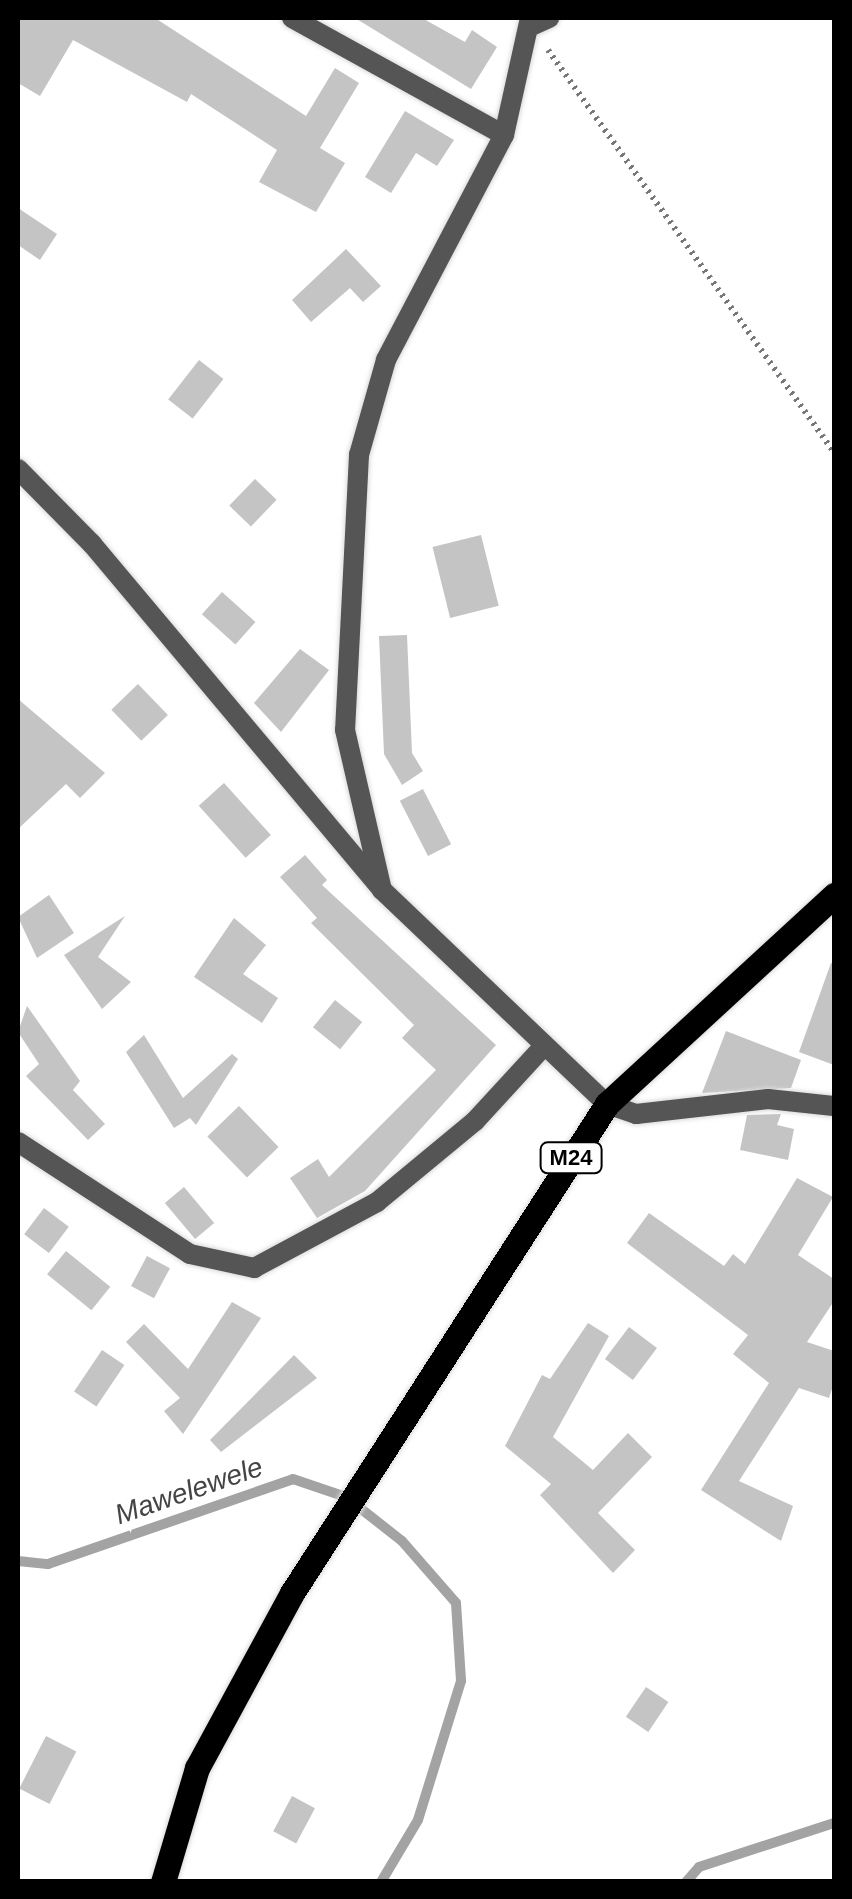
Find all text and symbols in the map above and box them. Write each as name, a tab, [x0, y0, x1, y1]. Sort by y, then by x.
road number: M24	[538, 1141, 604, 1175]
water label: Mawelewele	[111, 1450, 267, 1532]

